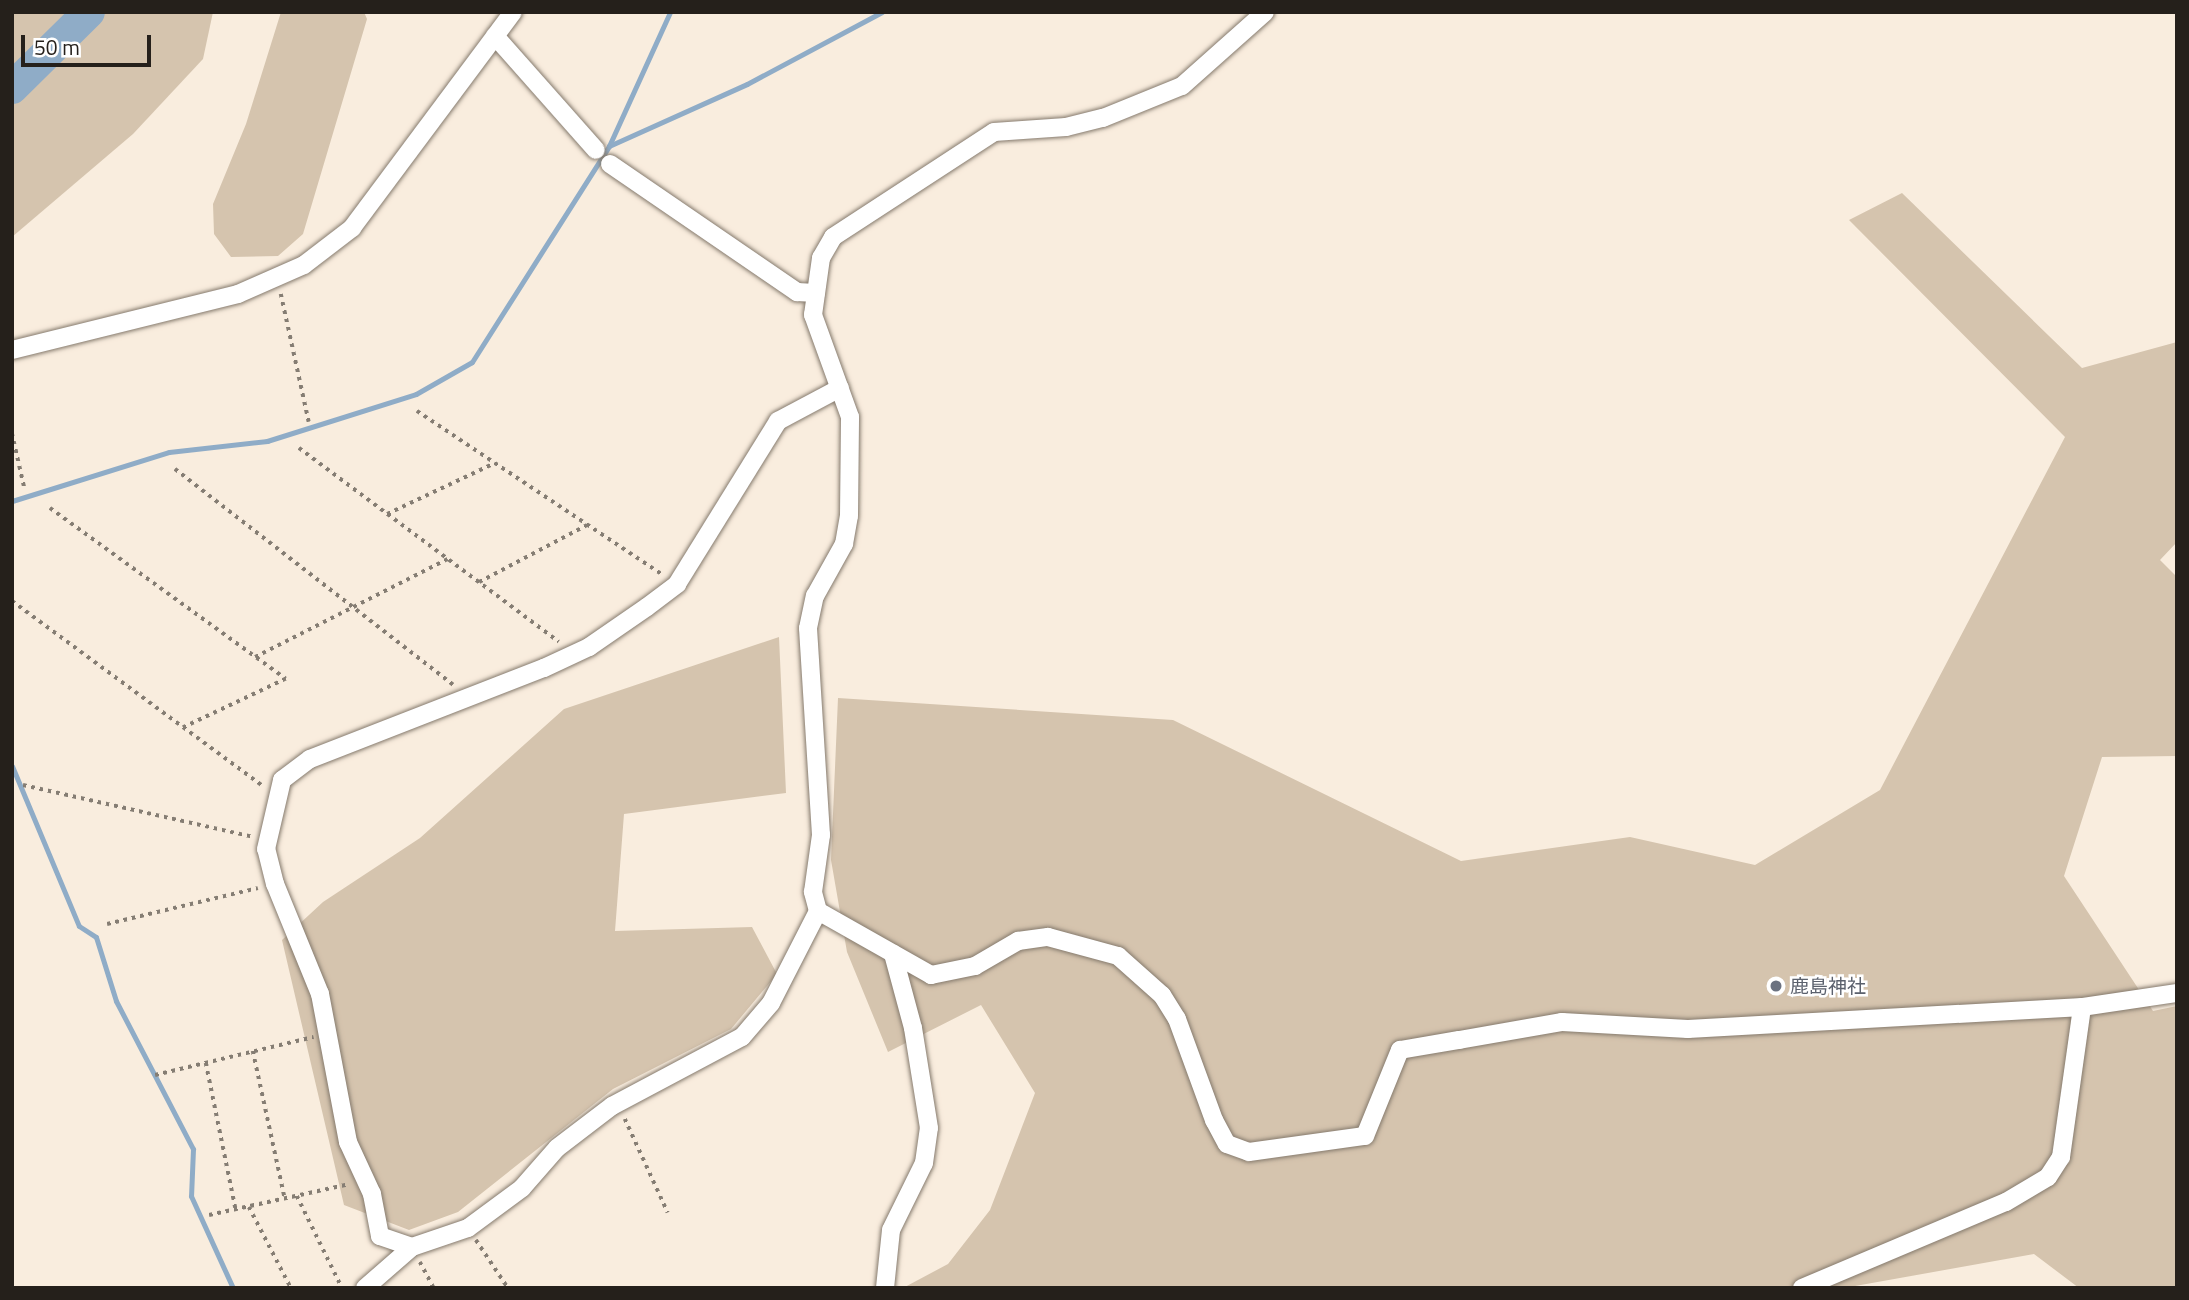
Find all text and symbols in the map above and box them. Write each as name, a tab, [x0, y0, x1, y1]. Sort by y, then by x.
scale bar	[24, 21, 154, 65]
text: 50 m	[34, 31, 80, 63]
place label: 鹿島神社	[1790, 975, 1866, 997]
marker: 鹿島神社	[1768, 978, 1784, 994]

